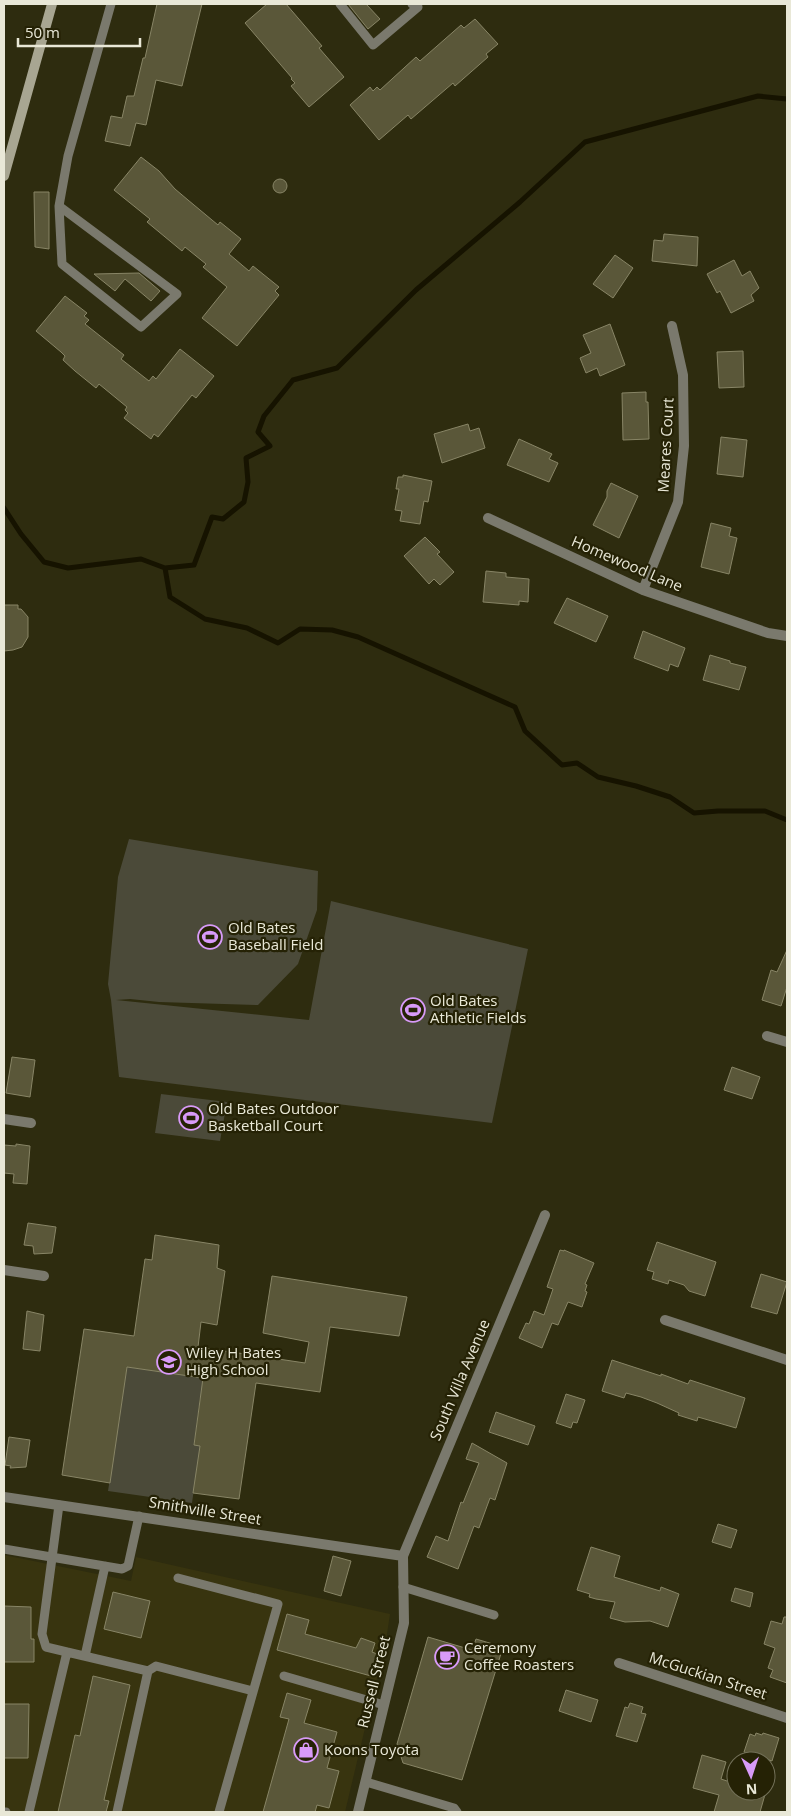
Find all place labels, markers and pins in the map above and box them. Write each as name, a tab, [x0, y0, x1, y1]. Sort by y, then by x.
place label: Old Bates Baseball Field	[228, 917, 324, 954]
sports icon: Old Bates Baseball Field	[197, 924, 223, 950]
place label: Old Bates Athletic Fields	[430, 990, 527, 1027]
sports icon: Old Bates Athletic Fields	[400, 997, 426, 1023]
place label: Old Bates Outdoor Basketball Court	[208, 1098, 339, 1135]
sports icon: Old Bates Outdoor Basketball Court	[178, 1105, 204, 1131]
place label: Wiley H Bates High School	[186, 1342, 281, 1379]
school or university icon: Wiley H Bates High School	[156, 1349, 182, 1375]
place label: Ceremony Coffee Roasters	[464, 1637, 574, 1674]
cafe icon: Ceremony Coffee Roasters	[434, 1644, 460, 1670]
shop icon: Koons Toyota	[293, 1737, 319, 1763]
place label: Koons Toyota	[324, 1739, 419, 1759]

